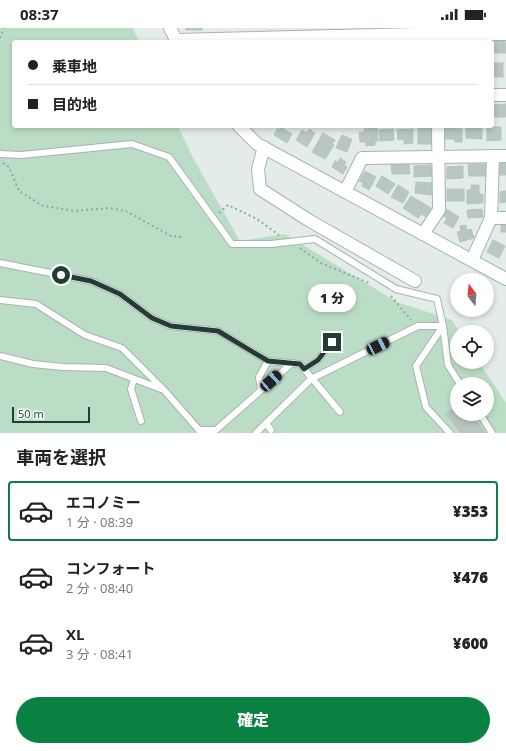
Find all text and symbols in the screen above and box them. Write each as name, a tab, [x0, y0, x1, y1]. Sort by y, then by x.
text: 08:37	[20, 4, 59, 24]
text: 乗車地	[52, 56, 97, 76]
text: 目的地	[52, 94, 97, 114]
route start	[52, 266, 70, 284]
north arrow	[450, 273, 494, 317]
map controls	[450, 273, 494, 421]
callout: 1 分	[308, 284, 356, 312]
text: 1 分	[320, 289, 344, 307]
button: locate	[450, 325, 494, 369]
route end	[323, 333, 341, 351]
car	[365, 335, 391, 357]
car	[258, 369, 284, 393]
button: layers	[450, 377, 494, 421]
scale bar	[12, 405, 90, 424]
text: 50 m	[18, 406, 44, 421]
text: 車両を選択	[16, 445, 106, 469]
text: エコノミー	[66, 492, 141, 512]
icon: car	[18, 493, 54, 529]
text: ¥353	[453, 501, 488, 521]
text: 1 分 · 08:39	[66, 513, 133, 531]
text: コンフォート	[66, 558, 156, 578]
icon: car	[18, 559, 54, 595]
text: ¥476	[453, 567, 488, 587]
text: 2 分 · 08:40	[66, 579, 133, 597]
text: XL	[66, 624, 84, 644]
icon: car	[18, 625, 54, 661]
text: ¥600	[453, 633, 488, 653]
text: 3 分 · 08:41	[66, 645, 133, 663]
button: 確定	[16, 697, 490, 743]

